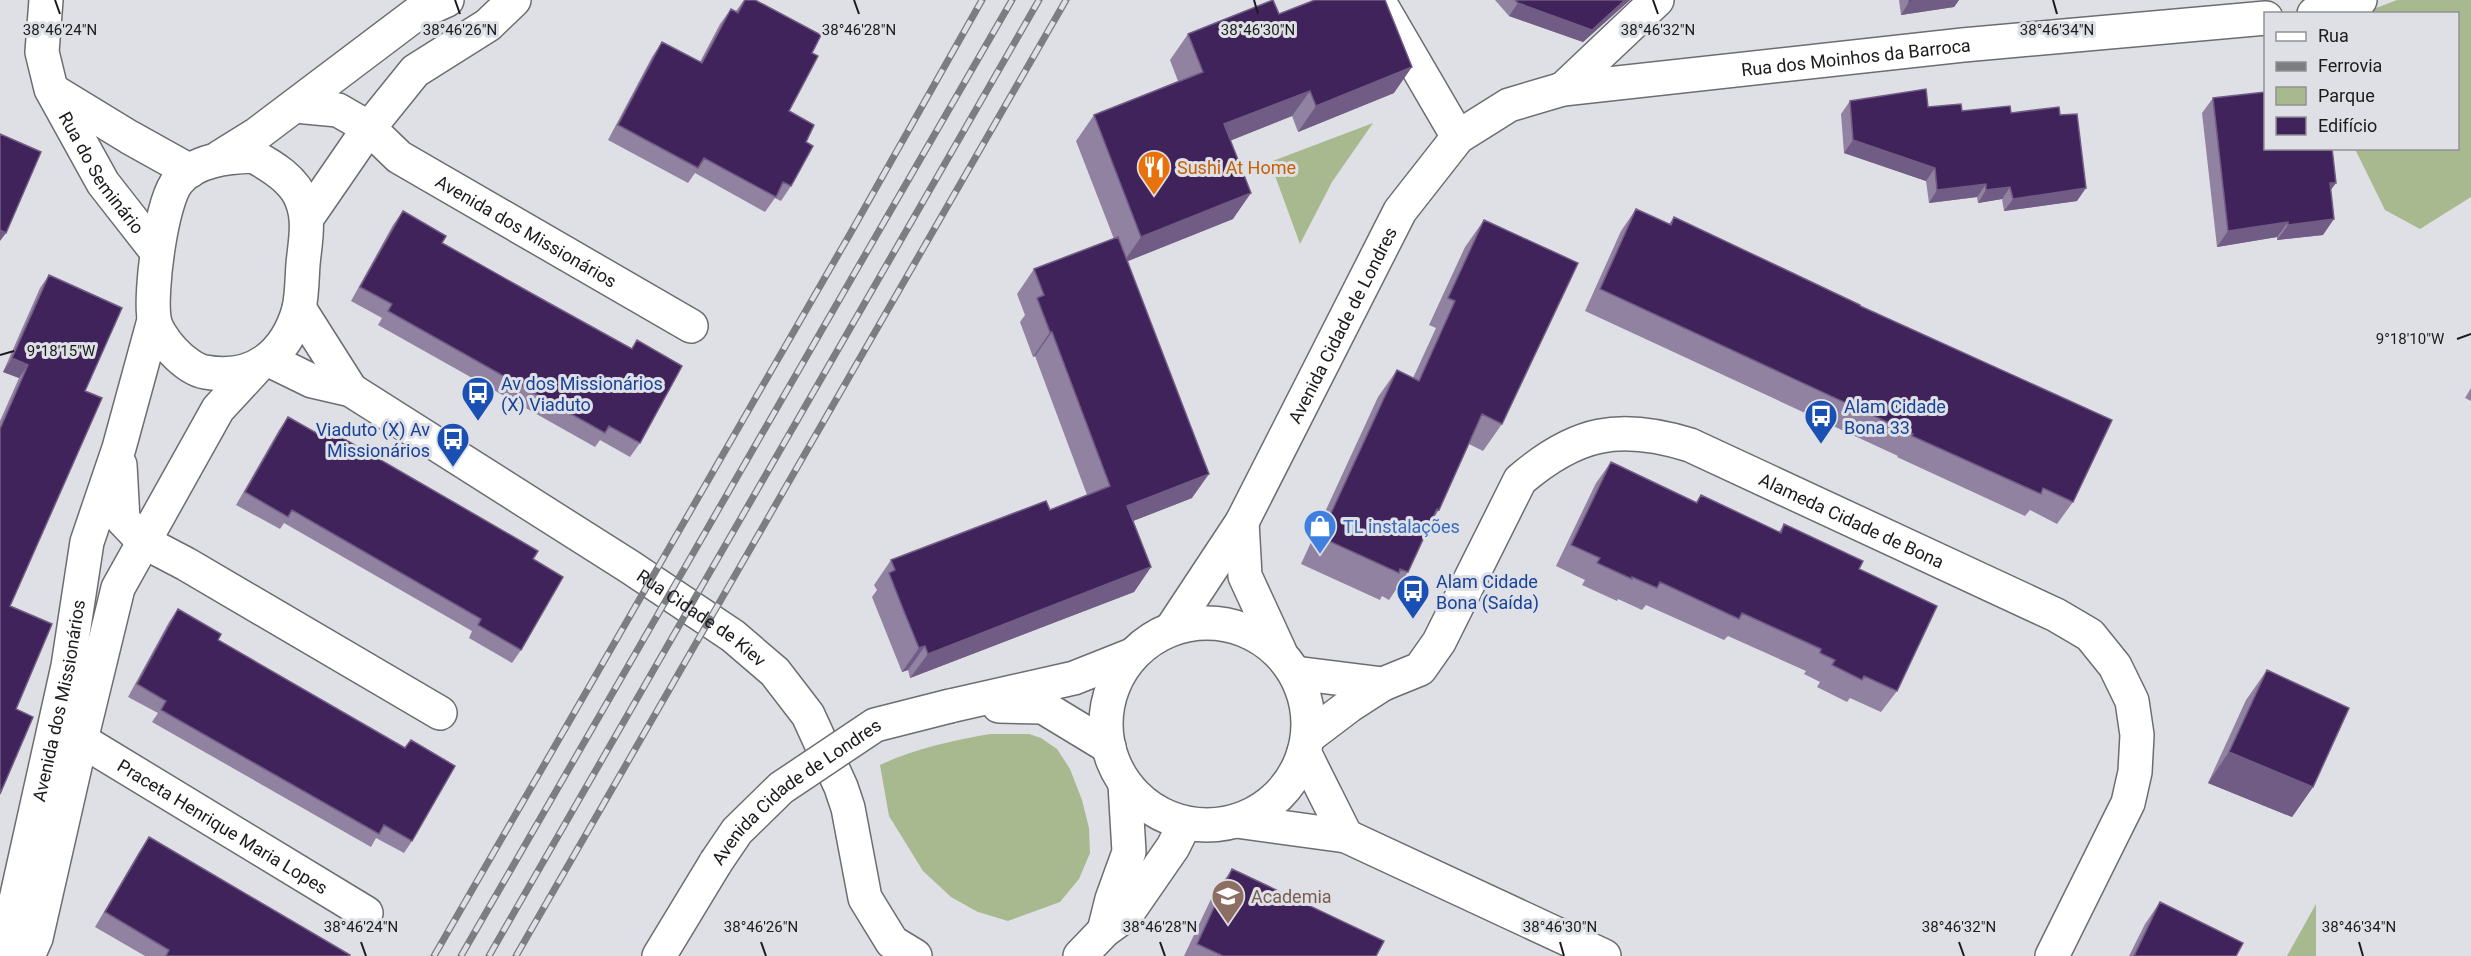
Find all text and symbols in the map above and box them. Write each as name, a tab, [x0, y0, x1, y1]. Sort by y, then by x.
legend	[2264, 12, 2459, 150]
text: 38°46'24"N	[23, 21, 97, 39]
text: 38°46'26"N	[423, 21, 497, 39]
text: 38°46'28"N	[822, 21, 896, 39]
text: 38°46'30"N	[1221, 21, 1295, 39]
text: 38°46'32"N	[1621, 21, 1695, 39]
text: 38°46'34"N	[2020, 21, 2094, 39]
text: Rua	[2318, 25, 2349, 46]
street label: Rua dos Moinhos da Barroca	[1740, 34, 1971, 80]
text: Ferrovia	[2318, 55, 2382, 76]
text: Parque	[2318, 85, 2375, 106]
street label: Rua do Seminário	[55, 108, 149, 237]
text: Edifício	[2318, 115, 2377, 136]
restaurant icon: Sushi At Home	[1136, 149, 1172, 196]
place label: Sushi At Home	[1177, 157, 1296, 178]
street label: Avenida dos Missionários	[432, 170, 621, 291]
street label: Avenida Cidade de Londres	[1283, 223, 1401, 427]
text: 9°18'10"W	[2376, 330, 2444, 348]
text: 9°18'15"W	[27, 342, 95, 360]
place label: Av dos Missionários (X) Viaduto	[501, 373, 663, 416]
bus stop icon: Av dos Missionários (X) Viaduto	[460, 375, 496, 422]
place label: Alam Cidade Bona 33	[1844, 396, 1946, 438]
bus stop icon: Alam Cidade Bona 33	[1803, 398, 1839, 445]
place label: Viaduto (X) Av Missionários	[316, 419, 430, 461]
bus stop icon: Viaduto (X) Av Missionários	[435, 421, 471, 468]
street label: Alameda Cidade de Bona	[1756, 468, 1948, 572]
shop icon: TL instalações	[1302, 508, 1338, 555]
place label: TL instalações	[1343, 516, 1460, 537]
street label: Rua Cidade de Kiev	[633, 564, 771, 671]
place label: Alam Cidade Bona (Saída)	[1436, 571, 1539, 614]
bus stop icon: Alam Cidade Bona (Saída)	[1395, 573, 1431, 620]
street label: Avenida dos Missionários	[28, 598, 89, 803]
street label: Avenida Cidade de Londres	[707, 714, 885, 869]
street label: Praceta Henrique Maria Lopes	[114, 754, 332, 898]
school or university icon: Academia	[1210, 878, 1246, 925]
place label: Academia	[1251, 886, 1332, 907]
text: 38°46'24"N	[324, 918, 398, 936]
text: 38°46'26"N	[724, 918, 798, 936]
text: 38°46'28"N	[1123, 918, 1197, 936]
text: 38°46'30"N	[1523, 918, 1597, 936]
text: 38°46'32"N	[1922, 918, 1996, 936]
text: 38°46'34"N	[2322, 918, 2396, 936]

